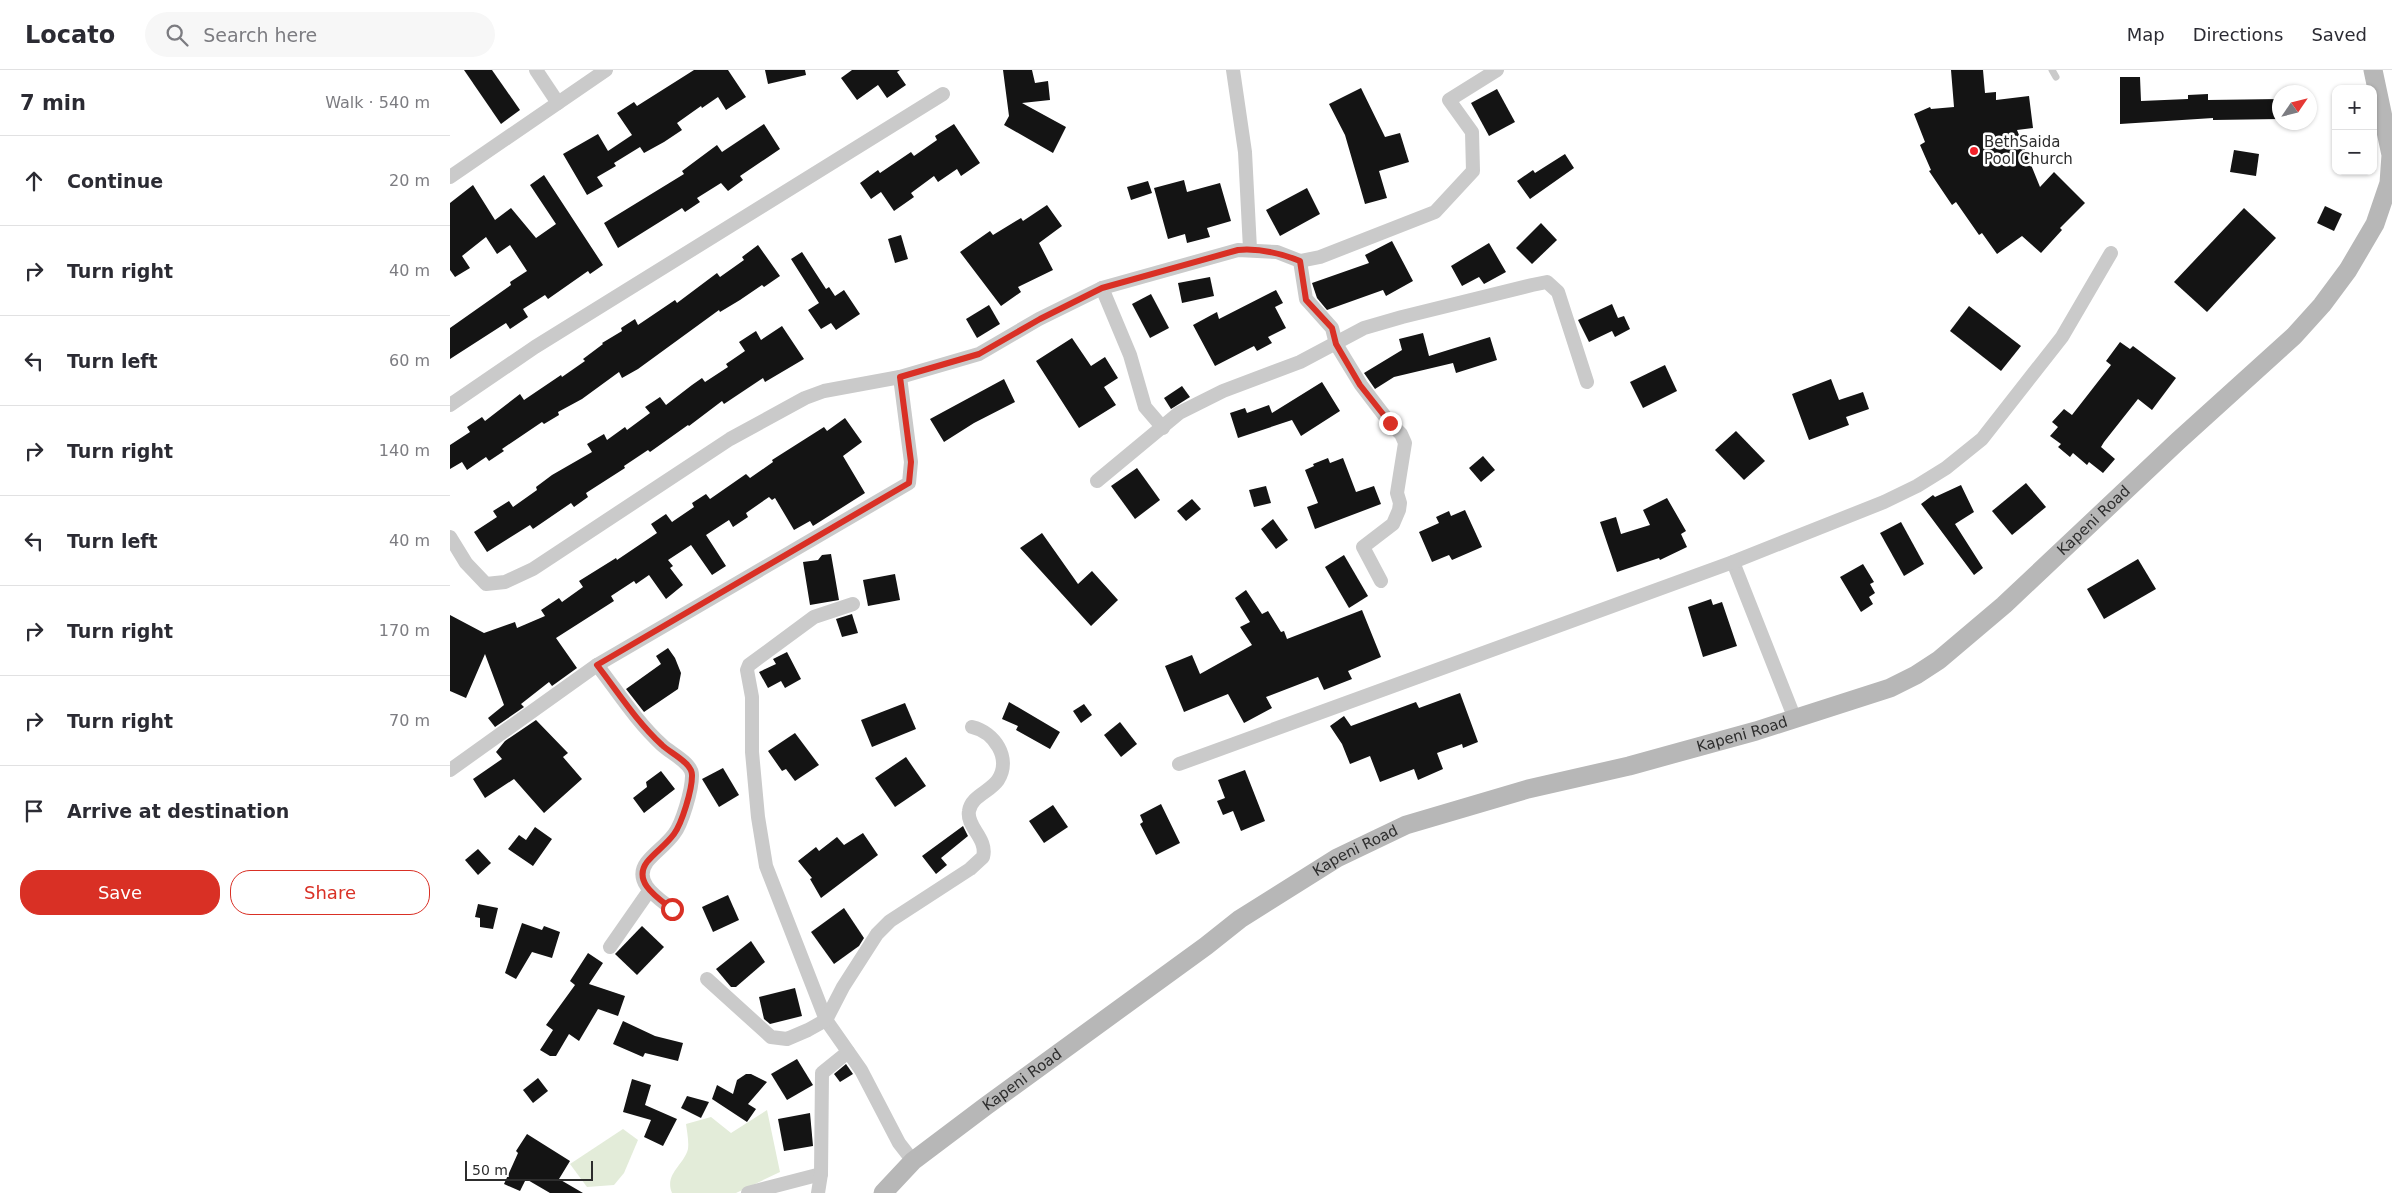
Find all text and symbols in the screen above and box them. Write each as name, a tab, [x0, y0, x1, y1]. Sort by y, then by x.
search box	[145, 12, 495, 57]
text: Locato	[25, 21, 115, 49]
icon: search	[163, 21, 191, 49]
text: Search here	[203, 24, 317, 46]
text: Map	[2127, 24, 2165, 45]
text: Directions	[2193, 24, 2283, 45]
text: Saved	[2311, 24, 2367, 45]
north arrow	[2272, 85, 2317, 130]
map controls	[2332, 85, 2377, 175]
button: +	[2332, 85, 2377, 130]
text: 7 min	[20, 91, 86, 115]
text: Walk · 540 m	[325, 93, 430, 112]
button: −	[2332, 130, 2377, 175]
place label: BethSaida Pool Church	[1984, 133, 2073, 168]
marker: BethSaida Pool Church	[1968, 145, 1980, 157]
icon: ahead	[20, 167, 48, 195]
text: Continue	[67, 170, 163, 192]
text: 20 m	[389, 171, 430, 190]
icon: right	[20, 257, 48, 285]
text: Turn right	[67, 260, 173, 282]
text: 40 m	[389, 261, 430, 280]
icon: left	[20, 347, 48, 375]
text: Turn left	[67, 350, 158, 372]
text: 60 m	[389, 351, 430, 370]
route end	[1379, 412, 1402, 435]
icon: right	[20, 437, 48, 465]
text: Turn right	[67, 440, 173, 462]
text: 140 m	[379, 441, 430, 460]
street label: Kapeni Road	[2053, 482, 2134, 559]
icon: left	[20, 527, 48, 555]
text: Turn left	[67, 530, 158, 552]
text: 40 m	[389, 531, 430, 550]
icon: right	[20, 617, 48, 645]
text: Turn right	[67, 620, 173, 642]
text: 170 m	[379, 621, 430, 640]
icon: right	[20, 707, 48, 735]
text: Turn right	[67, 710, 173, 732]
text: 70 m	[389, 711, 430, 730]
street label: Kapeni Road	[1695, 712, 1790, 756]
icon: arrive	[20, 797, 48, 825]
text: Arrive at destination	[67, 800, 289, 822]
street label: Kapeni Road	[1309, 821, 1401, 880]
button: Save	[20, 870, 220, 915]
button: Share	[230, 870, 430, 915]
route start	[661, 898, 684, 921]
street label: Kapeni Road	[979, 1045, 1065, 1115]
scale bar	[465, 1158, 592, 1181]
text: 50 m	[472, 1162, 508, 1178]

